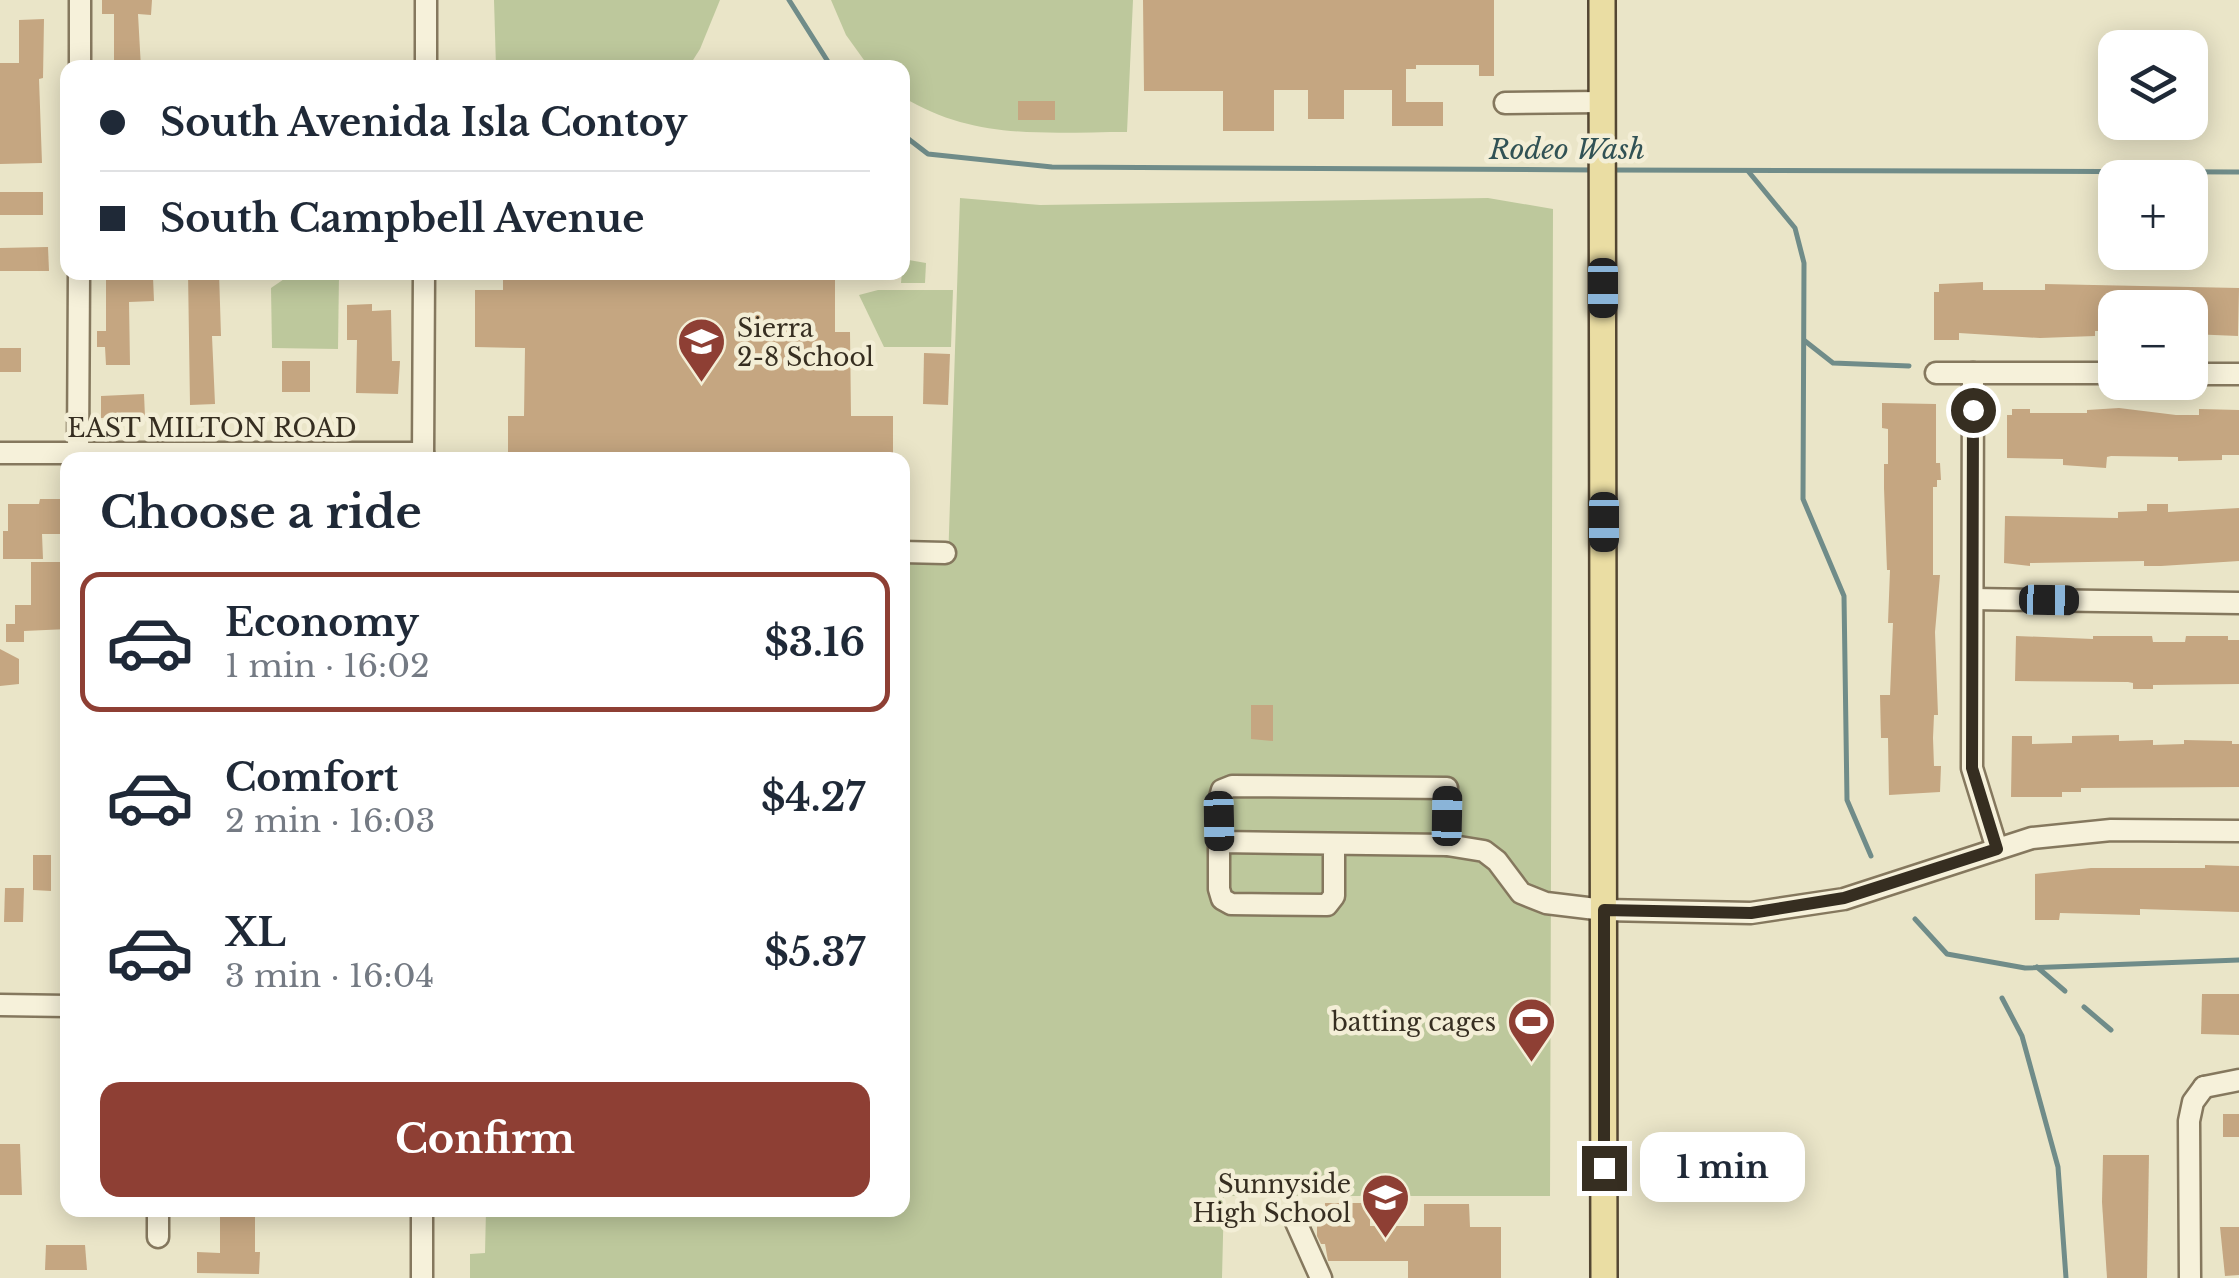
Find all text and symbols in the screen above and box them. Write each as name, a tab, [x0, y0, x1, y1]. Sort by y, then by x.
map controls	[2098, 30, 2208, 400]
button: layers	[2098, 30, 2208, 140]
text: South Avenida Isla Contoy	[160, 99, 687, 146]
water label: Rodeo Wash	[1488, 132, 1645, 167]
button: +	[2098, 160, 2208, 270]
text: South Campbell Avenue	[160, 195, 645, 242]
car	[1588, 258, 1618, 318]
button: −	[2098, 290, 2208, 400]
place label: Sierra 2-8 School	[737, 313, 874, 373]
school or university icon: Sierra 2-8 School	[676, 316, 728, 384]
route start	[1951, 388, 1996, 433]
street label: EAST MILTON ROAD	[67, 413, 357, 444]
text: Choose a ride	[100, 484, 422, 540]
car	[1589, 492, 1619, 552]
car	[2019, 584, 2079, 616]
icon: car	[105, 597, 195, 687]
text: Economy	[225, 599, 419, 646]
text: $3.16	[764, 619, 865, 666]
text: 1 min · 16:02	[225, 646, 430, 686]
icon: car	[105, 752, 195, 842]
text: Comfort	[225, 754, 398, 801]
text: $4.27	[761, 774, 865, 821]
car	[1431, 786, 1463, 846]
car	[1203, 791, 1235, 851]
text: 2 min · 16:03	[225, 801, 435, 841]
icon: car	[105, 907, 195, 997]
text: XL	[225, 909, 286, 956]
text: $5.37	[764, 929, 865, 976]
text: 3 min · 16:04	[225, 956, 434, 996]
sports icon: batting cages	[1505, 996, 1557, 1064]
place label: batting cages	[1330, 1007, 1496, 1038]
button: Confirm	[100, 1082, 870, 1197]
callout: 1 min	[1639, 1133, 1804, 1203]
route end	[1582, 1146, 1627, 1191]
text: 1 min	[1676, 1147, 1769, 1187]
place label: Sunnyside High School	[1192, 1169, 1351, 1229]
school or university icon: Sunnyside High School	[1360, 1172, 1412, 1240]

